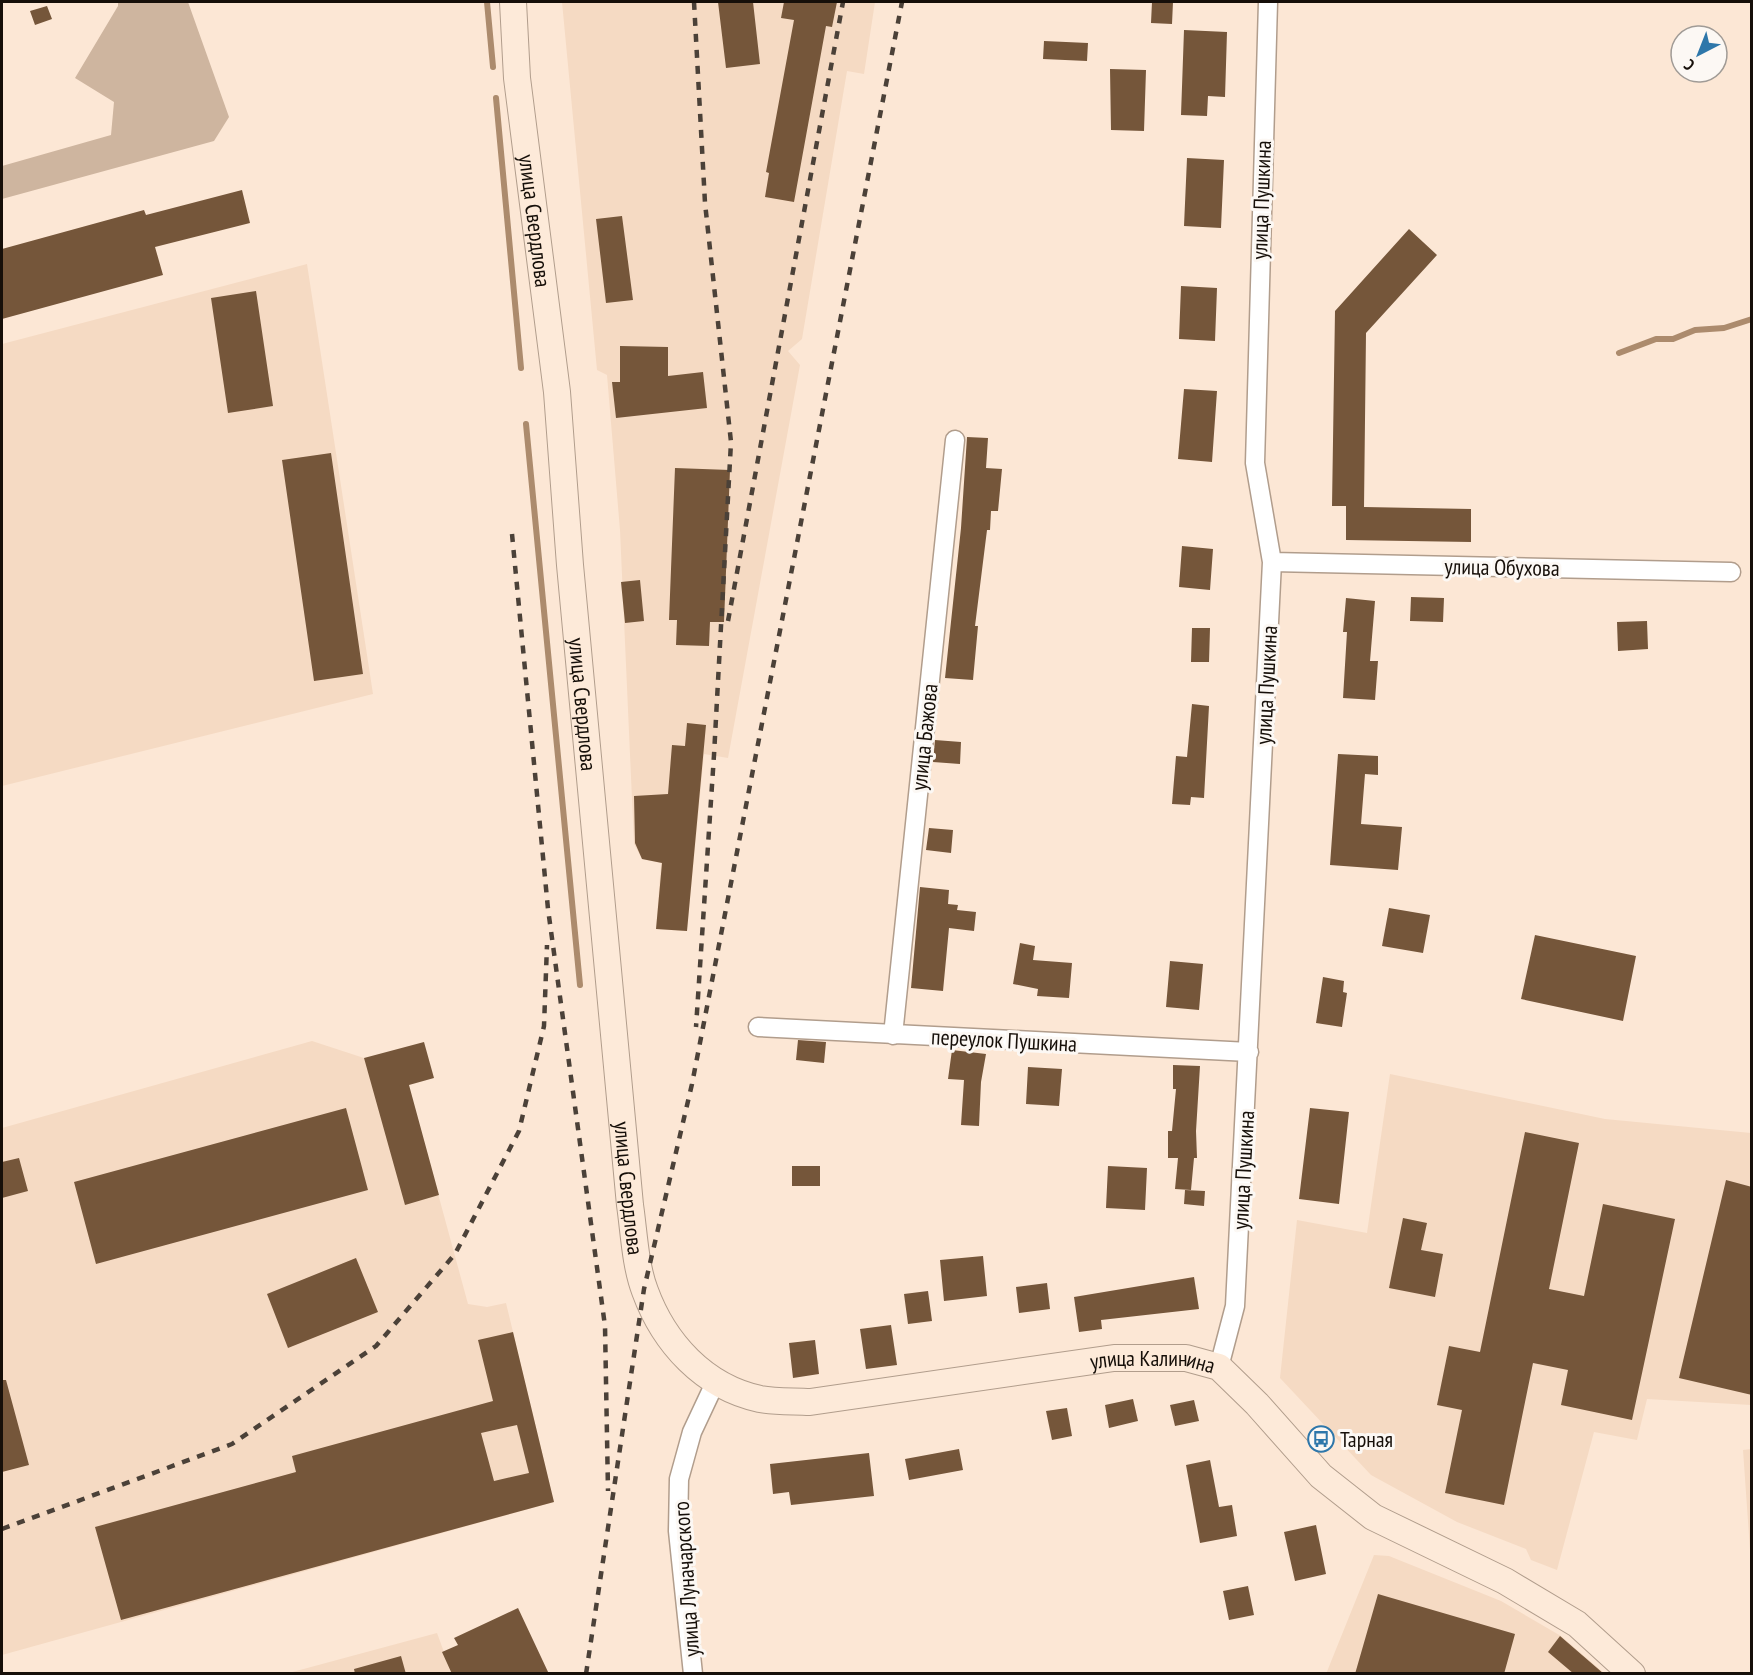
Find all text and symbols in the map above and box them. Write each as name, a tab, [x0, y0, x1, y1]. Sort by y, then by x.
north arrow	[1669, 24, 1729, 84]
text: С	[1679, 55, 1698, 75]
street label: улица Пушкина	[1245, 140, 1277, 260]
street label: улица Свердлова	[513, 153, 558, 289]
street label: улица Обухова	[1444, 552, 1560, 582]
street label: улица Пушкина	[1249, 625, 1283, 745]
street label: улица Свердлова	[563, 636, 603, 772]
street label: улица Бажова	[904, 682, 944, 792]
street label: переулок Пушкина	[930, 1022, 1078, 1058]
street label: улица Пушкина	[1226, 1110, 1260, 1230]
street label: улица Свердлова	[608, 1120, 650, 1256]
street label: улица Калинина	[1088, 1344, 1218, 1379]
bus stop icon: Тарная	[1306, 1424, 1336, 1454]
place label: Тарная	[1340, 1425, 1393, 1453]
street label: улица Луначарского	[667, 1500, 705, 1658]

